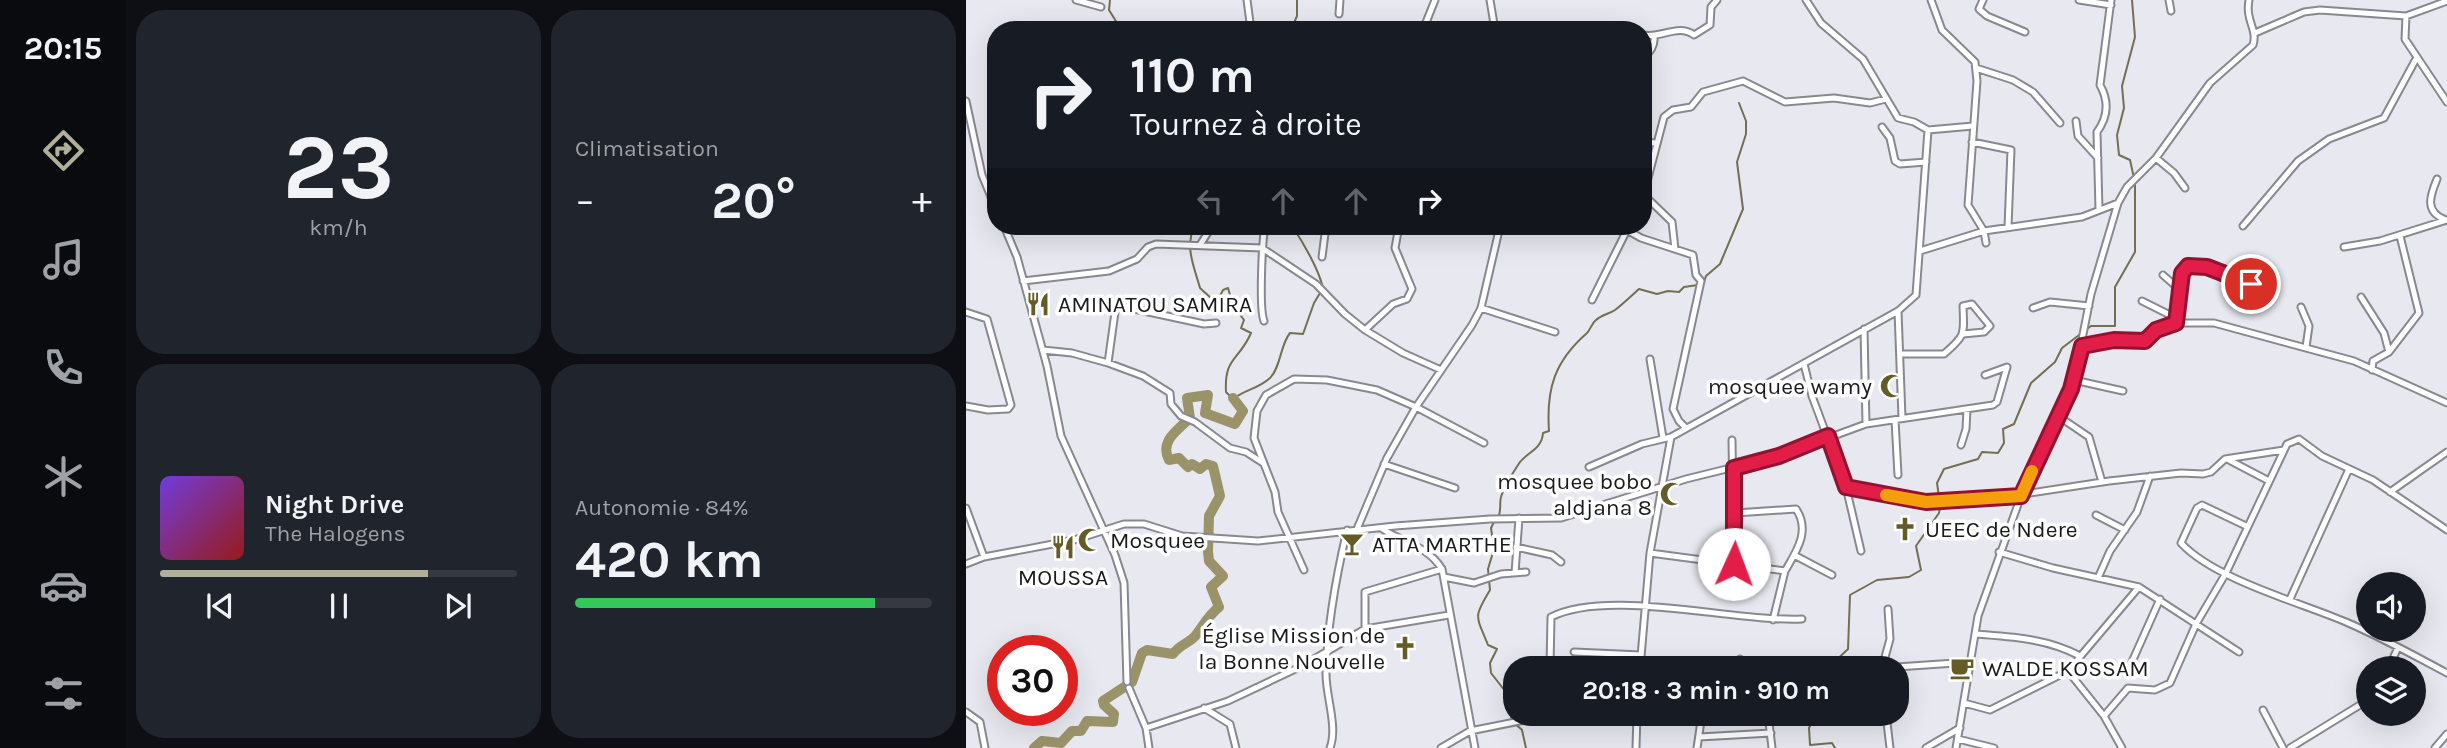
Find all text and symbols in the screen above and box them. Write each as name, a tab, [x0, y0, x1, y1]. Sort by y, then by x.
text: 20:15	[24, 30, 102, 67]
text: 110 m	[1130, 47, 1255, 104]
icon: right	[1015, 49, 1106, 140]
text: Tournez à droite	[1130, 106, 1362, 143]
text: 23	[283, 115, 394, 221]
icon: directions	[39, 126, 88, 175]
text: Climatisation	[575, 135, 719, 162]
text: 20°	[711, 170, 796, 231]
text: −	[575, 178, 595, 223]
text: +	[912, 178, 932, 223]
icon: left	[1191, 182, 1229, 220]
icon: ahead	[1264, 182, 1302, 220]
icon: ahead	[1337, 182, 1375, 220]
icon: right	[1410, 182, 1448, 220]
text: km/h	[309, 214, 368, 241]
icon: music	[39, 235, 88, 284]
pin	[2221, 254, 2281, 314]
icon: arrive	[2232, 265, 2270, 303]
restaurant icon: AMINATOU SAMIRA	[1024, 290, 1052, 318]
place label: AMINATOU SAMIRA	[1058, 291, 1252, 318]
icon: phone	[39, 343, 88, 392]
mosque icon: mosquee wamy	[1878, 372, 1906, 400]
place label: mosquee wamy	[1708, 373, 1872, 400]
icon: climate	[39, 452, 88, 501]
place label: mosquee bobo aldjana 8	[1497, 468, 1652, 521]
mosque icon: mosquee bobo aldjana 8	[1658, 480, 1686, 508]
text: Night Drive	[265, 489, 404, 520]
text: Autonomie · 84%	[575, 494, 749, 521]
church icon: UEEC de Ndere	[1891, 515, 1919, 543]
place label: UEEC de Ndere	[1925, 516, 2078, 543]
text: The Halogens	[265, 520, 405, 547]
mosque icon: Mosquee	[1076, 526, 1104, 554]
place label: Mosquee	[1110, 527, 1205, 554]
position arrow	[1697, 527, 1771, 601]
text: 420 km	[575, 529, 764, 590]
bar icon: ATTA MARTHE	[1338, 530, 1366, 558]
place label: ATTA MARTHE	[1372, 531, 1512, 558]
restaurant icon: MOUSSA	[1049, 533, 1077, 561]
icon: car	[39, 561, 88, 610]
place label: MOUSSA	[1018, 564, 1108, 591]
map controls	[2356, 572, 2426, 726]
button: sound	[2356, 572, 2426, 642]
icon: previous	[201, 587, 239, 625]
icon: pause	[320, 587, 358, 625]
icon: next	[439, 587, 477, 625]
place label: Église Mission de la Bonne Nouvelle	[1198, 622, 1385, 675]
church icon: Église Mission de la Bonne Nouvelle	[1391, 634, 1419, 662]
speed limit sign: 30	[987, 635, 1078, 726]
cafe icon: WALDE KOSSAM	[1948, 654, 1976, 682]
place label: WALDE KOSSAM	[1982, 655, 2149, 682]
button: layers	[2356, 656, 2426, 726]
icon: filters	[39, 669, 88, 718]
text: 20:18 · 3 min · 910 m	[1582, 675, 1830, 706]

